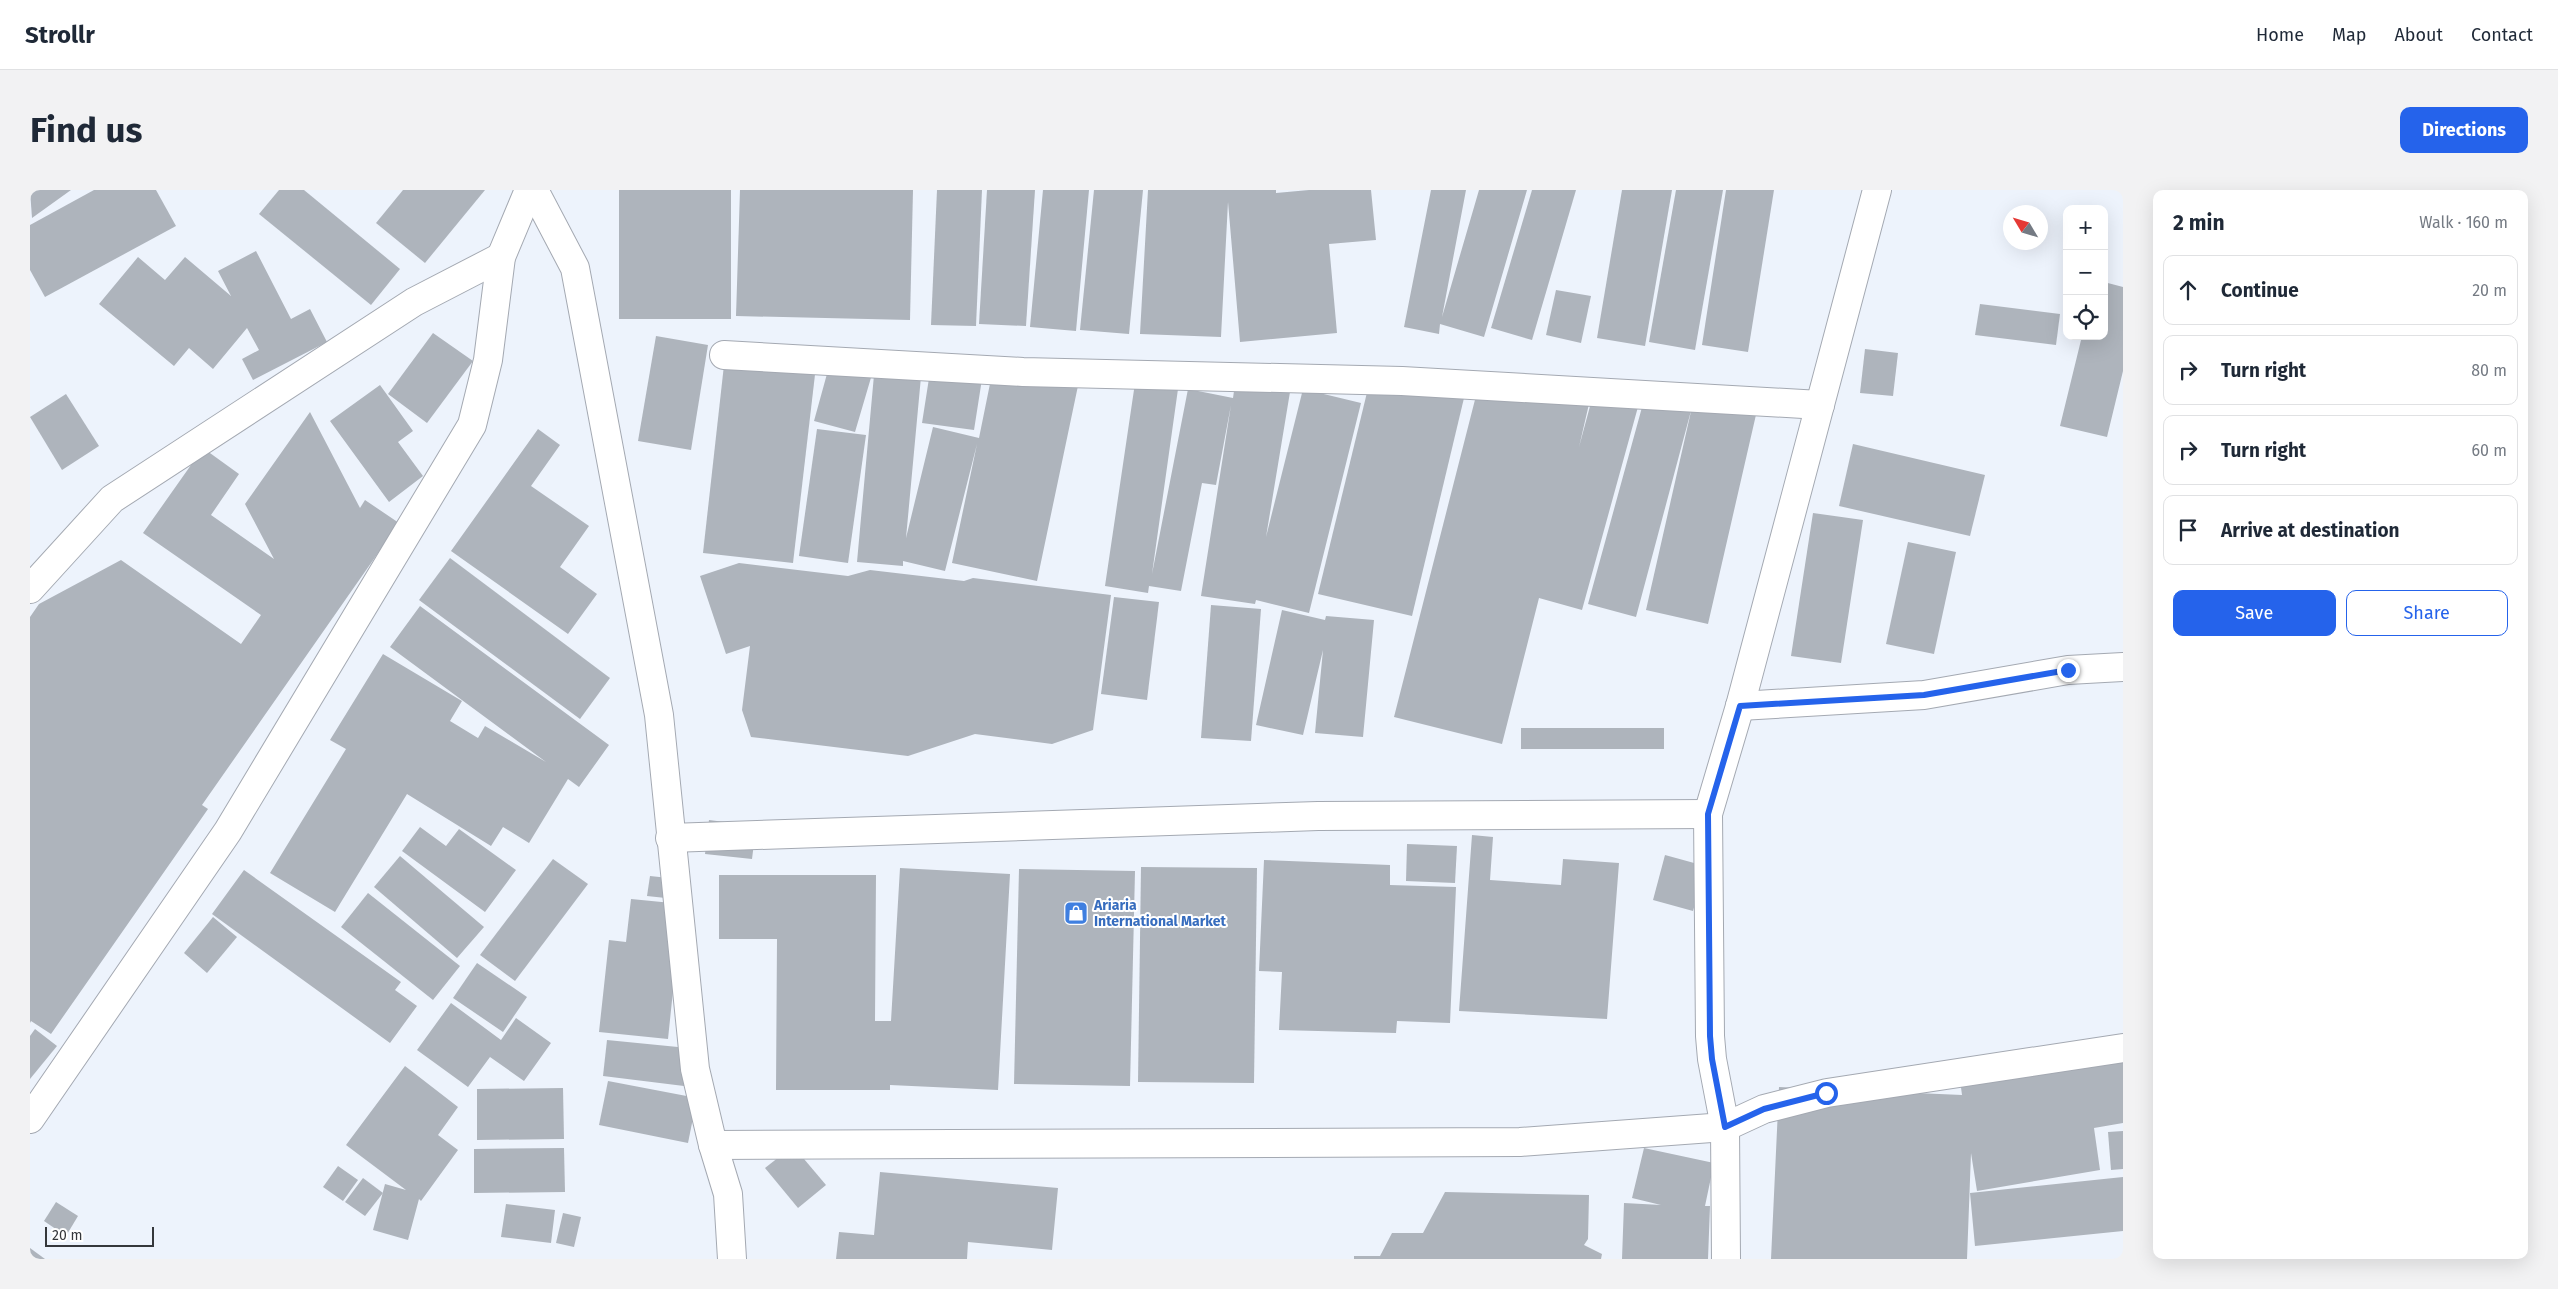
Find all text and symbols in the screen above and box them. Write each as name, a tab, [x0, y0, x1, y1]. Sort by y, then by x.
text: Strollr	[25, 21, 95, 49]
text: Home	[2256, 24, 2304, 46]
text: Map	[2332, 24, 2366, 46]
text: About	[2394, 24, 2443, 46]
text: Contact	[2471, 24, 2533, 46]
button: Directions	[2400, 107, 2528, 153]
text: Find us	[30, 109, 142, 151]
north arrow	[2003, 205, 2048, 250]
map controls	[2063, 205, 2108, 340]
button: +	[2063, 205, 2108, 250]
text: 2 min	[2173, 210, 2225, 236]
text: Walk · 160 m	[2419, 213, 2508, 232]
button: −	[2063, 250, 2108, 295]
icon: ahead	[2174, 276, 2202, 304]
text: Continue	[2221, 279, 2299, 302]
text: 20 m	[2472, 281, 2507, 300]
button: locate	[2063, 295, 2108, 340]
icon: right	[2174, 356, 2202, 384]
text: Turn right	[2221, 359, 2306, 382]
text: 80 m	[2471, 361, 2507, 380]
icon: right	[2174, 436, 2202, 464]
text: Turn right	[2221, 439, 2306, 462]
text: 60 m	[2472, 441, 2507, 460]
icon: arrive	[2174, 516, 2202, 544]
text: Arrive at destination	[2221, 519, 2400, 542]
button: Save	[2173, 590, 2336, 636]
button: Share	[2346, 590, 2508, 636]
route end	[2057, 659, 2080, 682]
place label: Ariaria International Market	[1093, 897, 1227, 930]
shop icon: Ariaria International Market	[1063, 900, 1089, 926]
route start	[1815, 1082, 1838, 1105]
scale bar	[45, 1224, 154, 1247]
text: 20 m	[52, 1227, 82, 1244]

